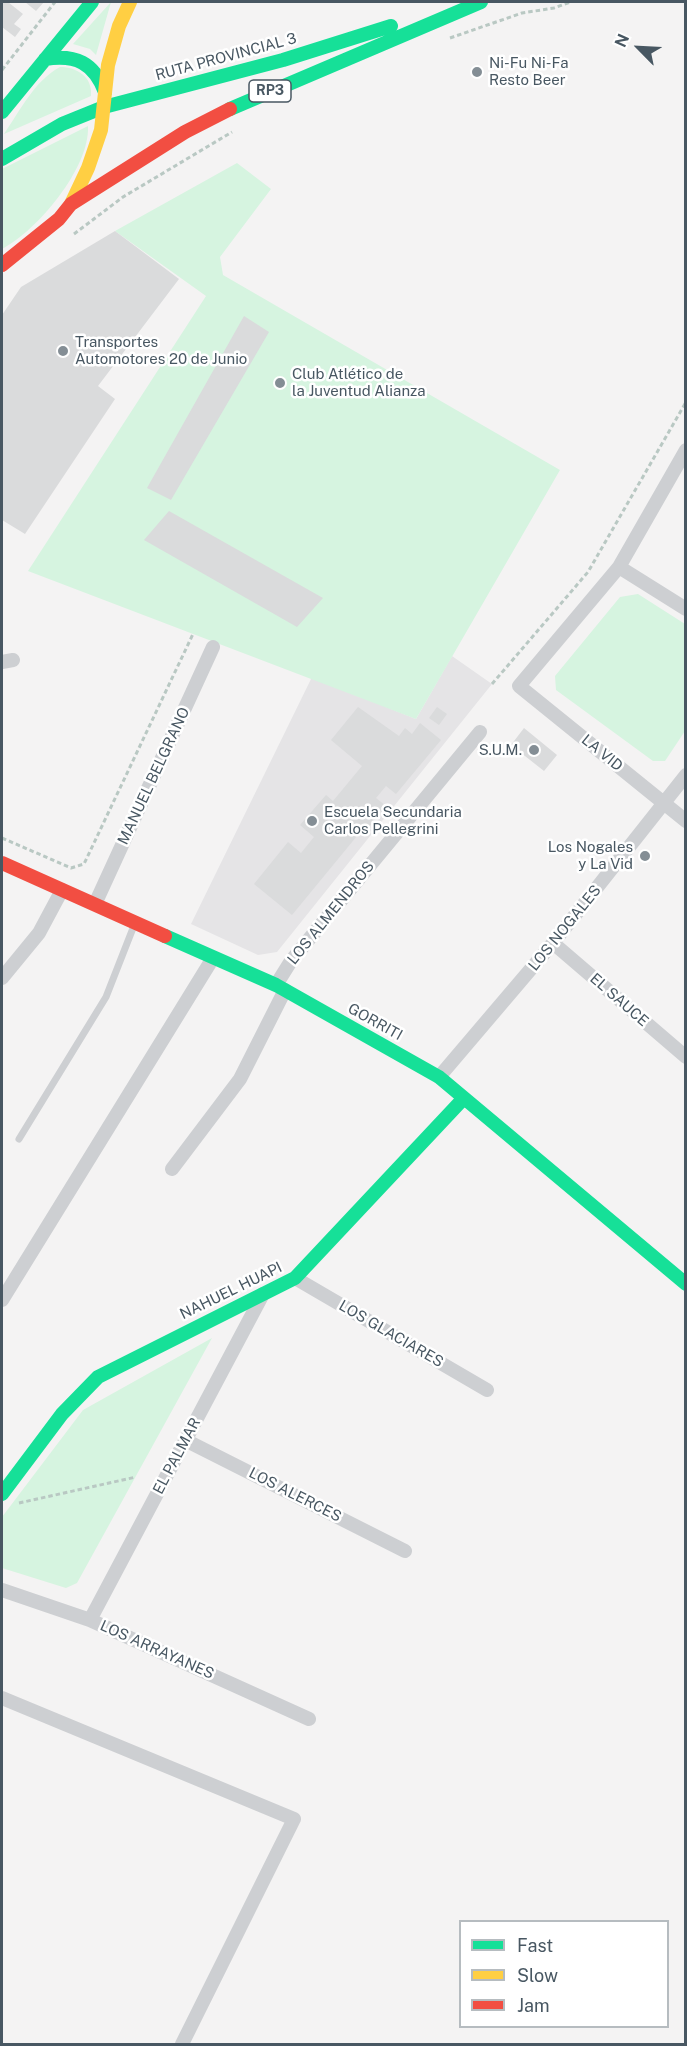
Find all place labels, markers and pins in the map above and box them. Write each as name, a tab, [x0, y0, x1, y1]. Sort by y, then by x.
place label: Ni-Fu Ni-Fa Resto Beer	[489, 54, 569, 89]
marker: Ni-Fu Ni-Fa Resto Beer	[470, 65, 484, 79]
place label: Transportes Automotores 20 de Junio	[75, 333, 247, 368]
marker: Transportes Automotores 20 de Junio	[56, 344, 70, 358]
place label: Club Atlético de la Juventud Alianza	[292, 365, 426, 400]
marker: Club Atlético de la Juventud Alianza	[273, 376, 287, 390]
place label: S.U.M.	[479, 741, 522, 759]
marker: S.U.M.	[527, 743, 541, 757]
place label: Escuela Secundaria Carlos Pellegrini	[324, 803, 462, 838]
marker: Escuela Secundaria Carlos Pellegrini	[305, 814, 319, 828]
place label: Los Nogales y La Vid	[548, 838, 633, 873]
marker: Los Nogales y La Vid	[638, 849, 652, 863]

